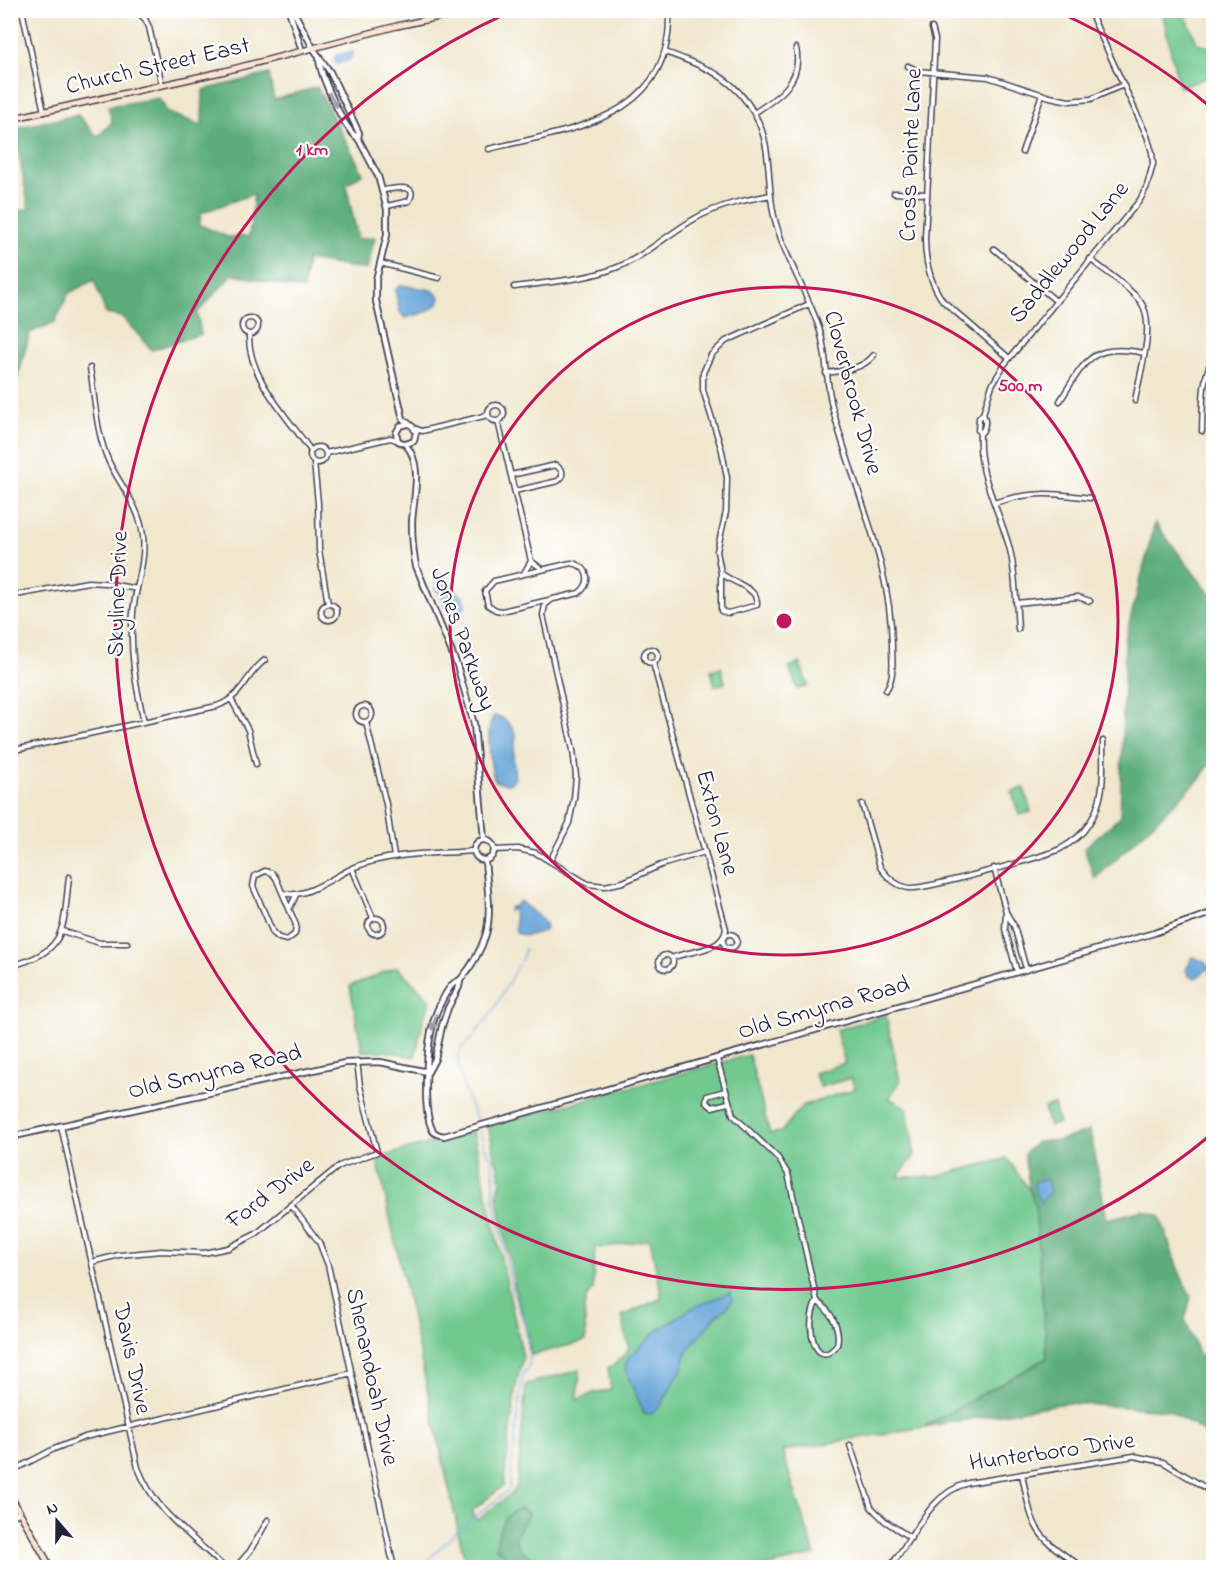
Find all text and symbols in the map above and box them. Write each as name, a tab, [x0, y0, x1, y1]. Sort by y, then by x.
street label: Church Street East	[62, 29, 254, 105]
street label: Cross Pointe Lane	[891, 67, 933, 242]
one-way arrow	[329, 91, 338, 108]
text: 1 km	[296, 138, 328, 164]
street label: Saddlewood Lane	[1001, 174, 1139, 332]
street label: Cloverbrook Drive	[813, 307, 891, 479]
text: 500 m	[998, 374, 1042, 400]
street label: Skyline Drive	[99, 530, 140, 658]
street label: Jones Parkway	[419, 562, 504, 716]
centre of rings	[774, 611, 794, 631]
street label: Exton Lane	[685, 766, 747, 880]
street label: Old Smyrna Road	[734, 968, 915, 1051]
one-way arrow	[429, 1013, 438, 1031]
street label: Old Smyrna Road	[125, 1036, 306, 1111]
street label: Ford Drive	[219, 1149, 323, 1240]
street label: Shenandoah Drive	[335, 1285, 407, 1469]
street label: Davis Drive	[102, 1299, 160, 1418]
street label: Hunterboro Drive	[967, 1424, 1137, 1482]
north arrow	[27, 1491, 87, 1551]
text: N	[43, 1496, 62, 1522]

